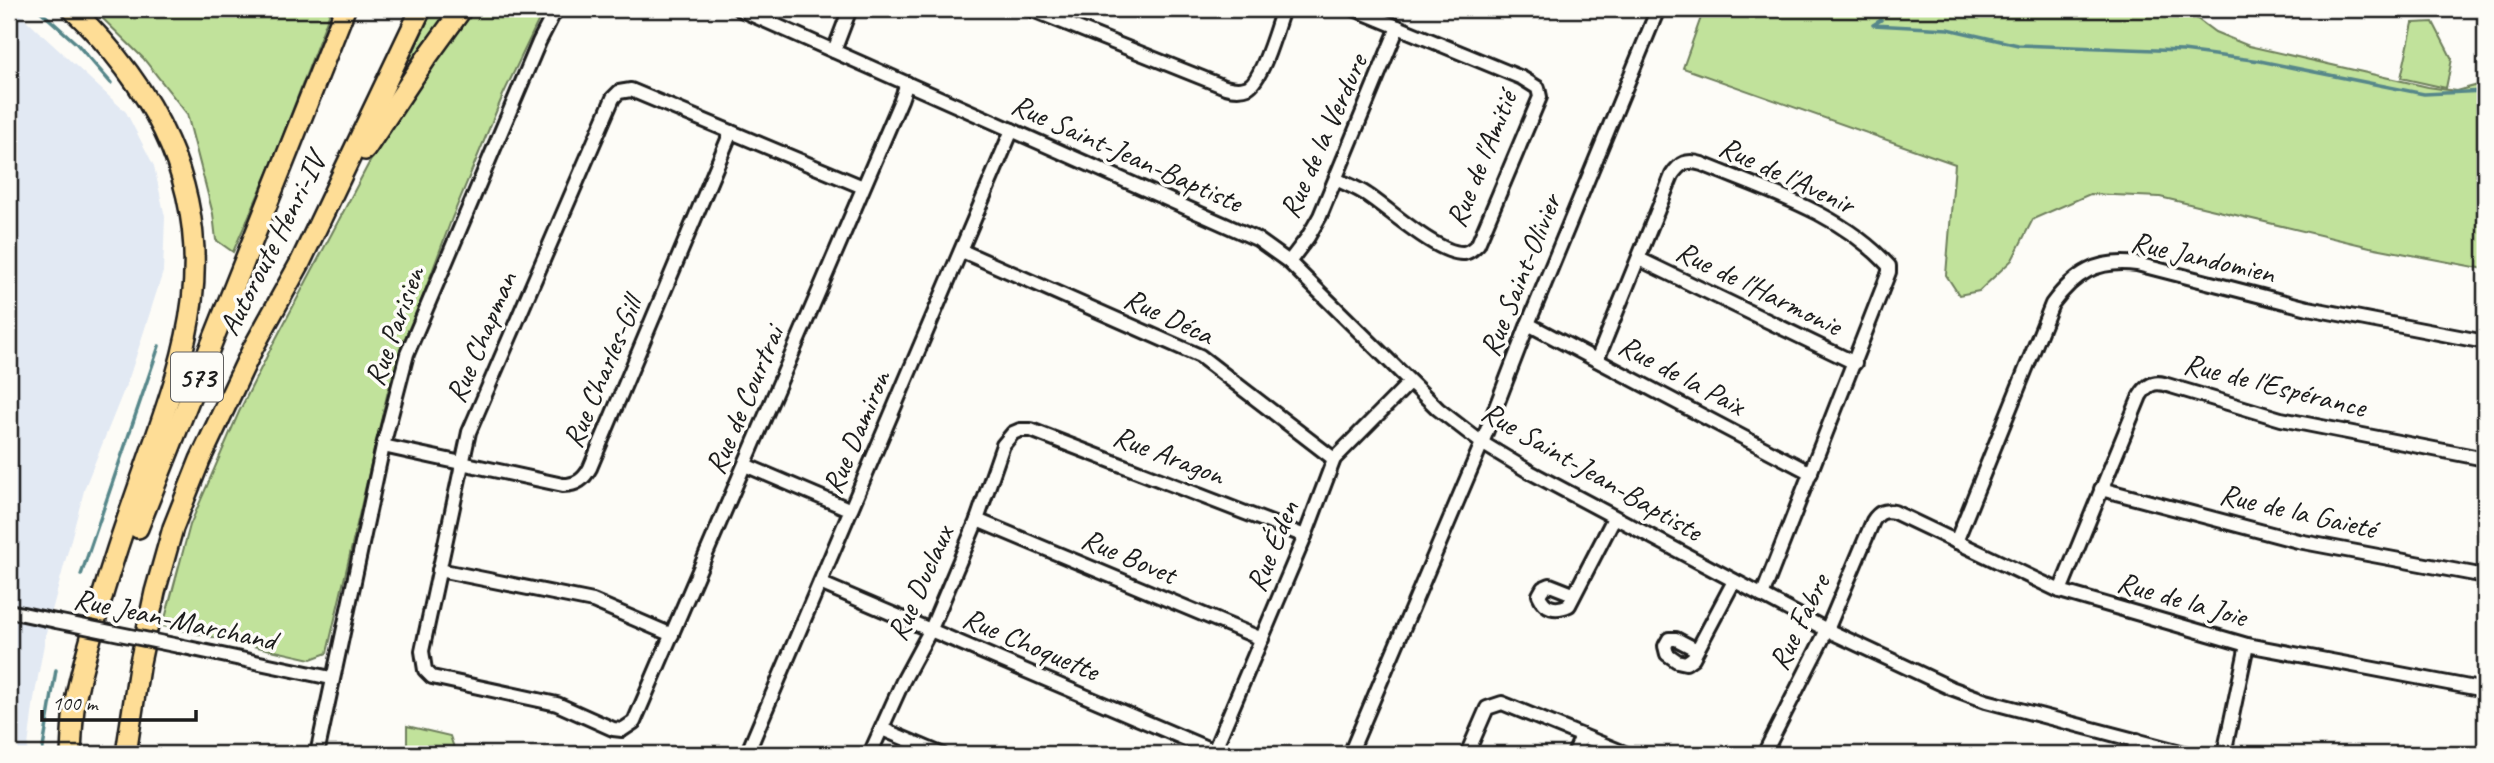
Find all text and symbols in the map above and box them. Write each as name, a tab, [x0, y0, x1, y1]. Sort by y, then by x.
street label: Rue de la Verdure	[1270, 46, 1377, 224]
street label: Rue de l'Amitié	[1437, 81, 1527, 233]
street label: Rue Saint-Jean-Baptiste	[1006, 85, 1250, 222]
street label: Rue de l'Avenir	[1713, 127, 1863, 224]
street label: Autoroute Henri-IV	[210, 142, 337, 342]
street label: Rue Saint-Olivier	[1470, 186, 1571, 362]
street label: Rue Jandomien	[2127, 222, 2280, 292]
street label: Rue de l'Harmonie	[1670, 232, 1850, 345]
street label: Rue Parisien	[355, 260, 434, 391]
street label: Rue Chapman	[436, 264, 526, 408]
street label: Rue Déca	[1118, 279, 1221, 354]
street label: Rue Charles-Gill	[553, 286, 653, 453]
street label: Rue de Courtrai	[696, 317, 794, 480]
street label: Rue de la Paix	[1612, 326, 1754, 425]
street label: Rue de l'Espérance	[2180, 344, 2372, 426]
road number: 573	[171, 352, 223, 402]
street label: Rue Damiron	[813, 363, 900, 499]
street label: Rue Saint-Jean-Baptiste	[1475, 392, 1711, 551]
street label: Rue Aragon	[1108, 416, 1231, 494]
street label: Rue de la Gaieté	[2216, 475, 2384, 548]
street label: Rue Éden	[1237, 494, 1308, 597]
street label: Rue Duclaux	[878, 517, 963, 646]
street label: Rue Bovet	[1076, 519, 1185, 594]
street label: Rue de la Joie	[2113, 562, 2253, 636]
street label: Rue Fabre	[1759, 566, 1839, 676]
street label: Rue Jean-Marchand	[70, 579, 284, 660]
street label: Rue Choquette	[957, 598, 1107, 691]
scale bar	[42, 679, 196, 723]
text: 100 m	[52, 690, 99, 716]

